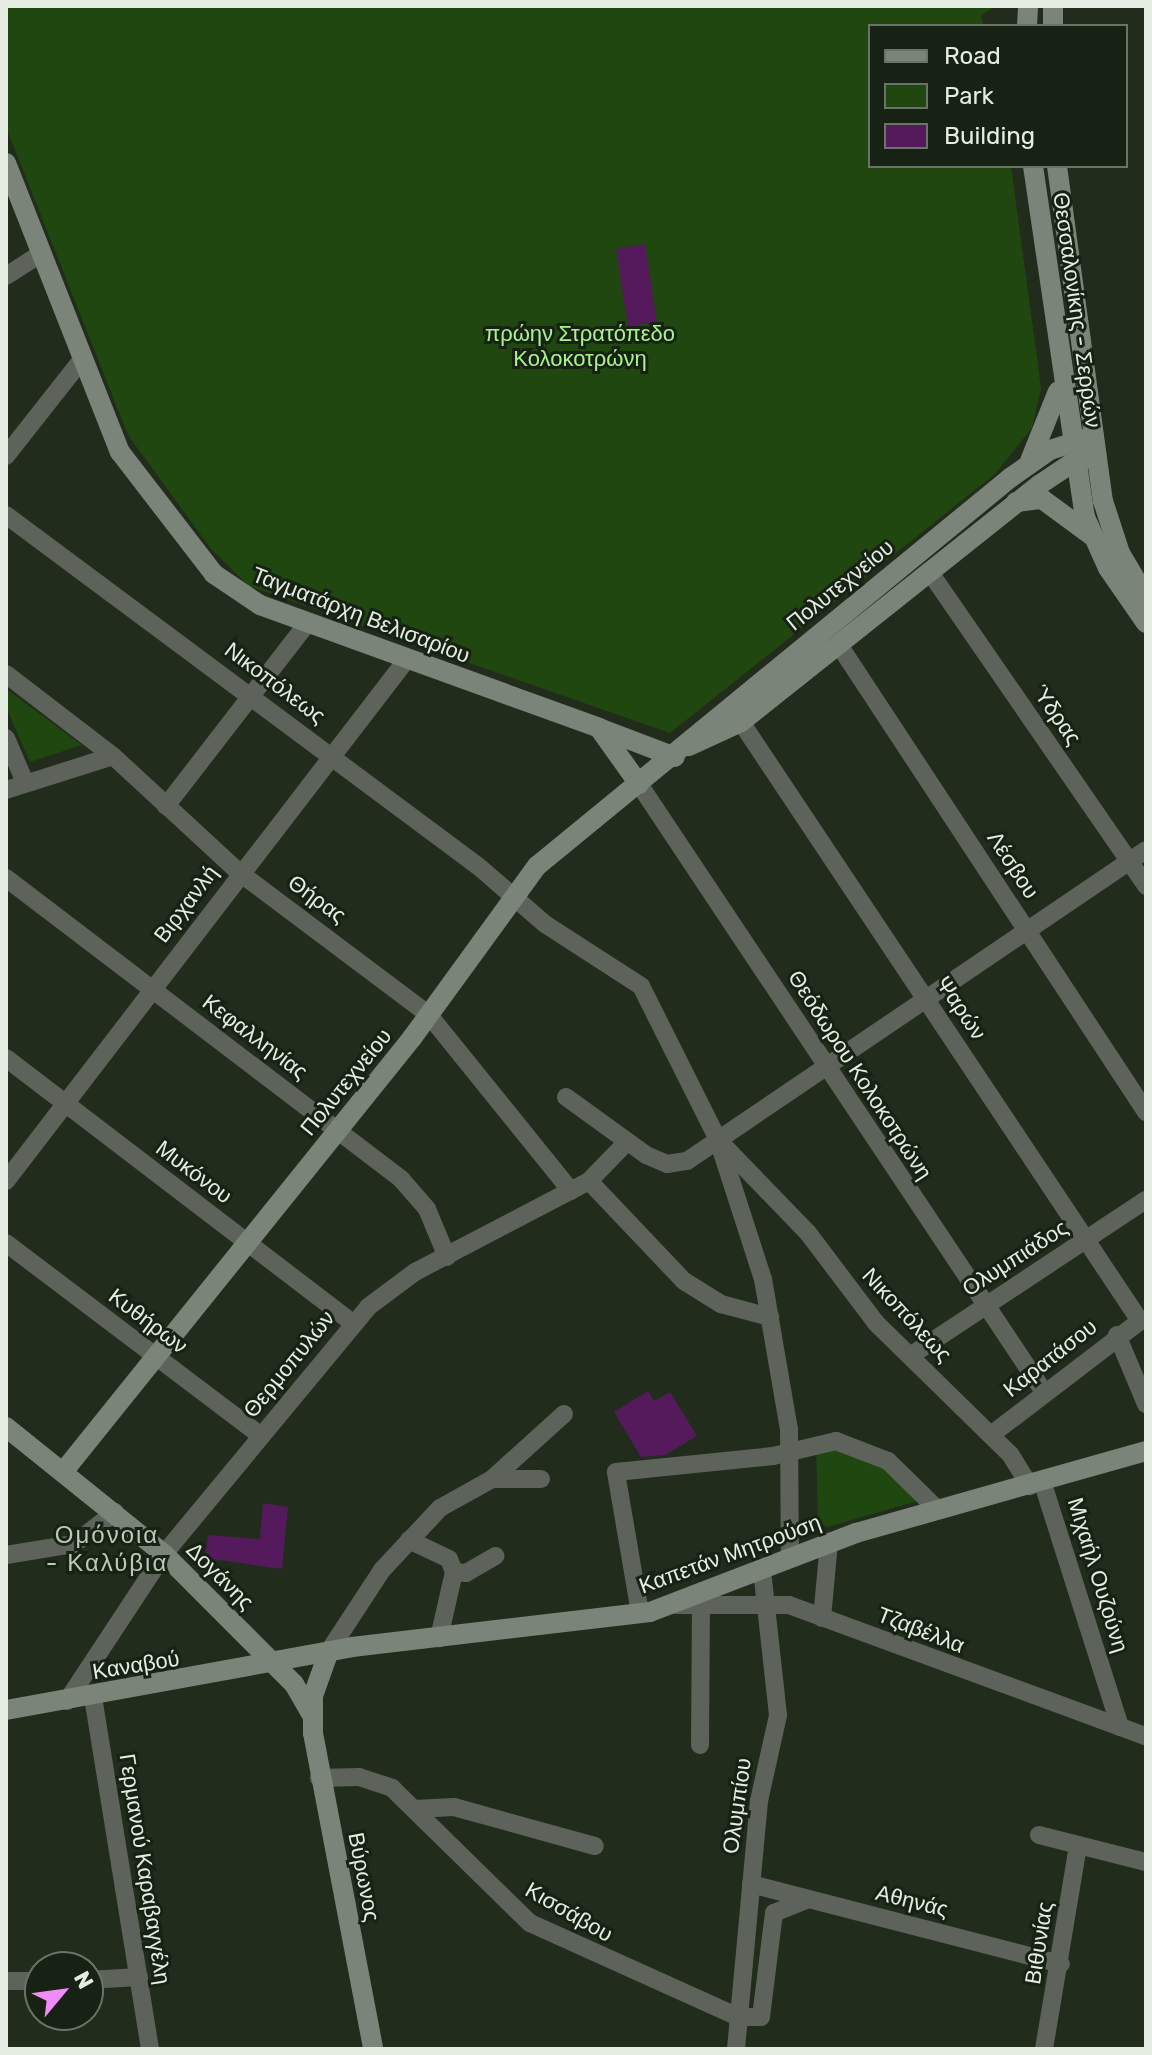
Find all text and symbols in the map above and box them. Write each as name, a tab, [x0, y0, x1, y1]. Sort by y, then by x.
legend	[868, 24, 1128, 168]
text: Road	[944, 42, 1001, 70]
text: Park	[944, 82, 994, 110]
text: Building	[944, 122, 1035, 150]
street label: Θεσσαλονίκης - Σερρών	[1047, 191, 1107, 429]
park label: πρώην Στρατόπεδο Κολοκοτρώνη	[485, 320, 675, 372]
street label: Πολυτεχνείου	[781, 534, 899, 636]
street label: Ταγματάρχη Βελισαρίου	[248, 561, 474, 669]
street label: Νικοπόλεως	[220, 637, 330, 729]
street label: Ύδρας	[1027, 680, 1087, 750]
street label: Λέσβου	[982, 826, 1044, 904]
street label: Βιρχανλή	[148, 860, 224, 948]
street label: Θήρας	[283, 869, 351, 929]
street label: Θεόδωρου Κολοκοτρώνη	[782, 965, 938, 1185]
street label: Ψαρών	[930, 971, 992, 1045]
street label: Κεφαλληνίας	[197, 989, 313, 1085]
street label: Πολυτεχνείου	[295, 1023, 397, 1141]
street label: Μυκόνου	[151, 1135, 237, 1209]
street label: Ολυμπιάδος	[957, 1214, 1073, 1302]
street label: Νικοπόλεως	[857, 1262, 957, 1368]
street label: Κυθήρων	[103, 1283, 193, 1359]
street label: Θερμοπυλών	[238, 1305, 340, 1423]
street label: Καρατάσου	[998, 1313, 1102, 1403]
street label: Μιχαήλ Ουζούνη	[1062, 1494, 1134, 1656]
street label: Καπετάν Μητρούση	[636, 1509, 824, 1599]
district label: Ομόνοια - Καλύβια	[46, 1522, 168, 1578]
street label: Δογάνης	[181, 1537, 259, 1615]
street label: Τζαβέλλα	[874, 1601, 968, 1659]
street label: Καναβού	[91, 1645, 181, 1685]
street label: Γερμανού Καραβαγγέλη	[114, 1752, 176, 1986]
street label: Ολυμπίου	[717, 1756, 757, 1856]
street label: Βύρωνος	[342, 1830, 386, 1924]
street label: Κισσάβου	[521, 1876, 617, 1948]
street label: Αθηνάς	[873, 1879, 951, 1923]
street label: Βιθυνίας	[1019, 1900, 1059, 1986]
north arrow	[24, 1951, 104, 2031]
text: N	[68, 1967, 99, 1994]

